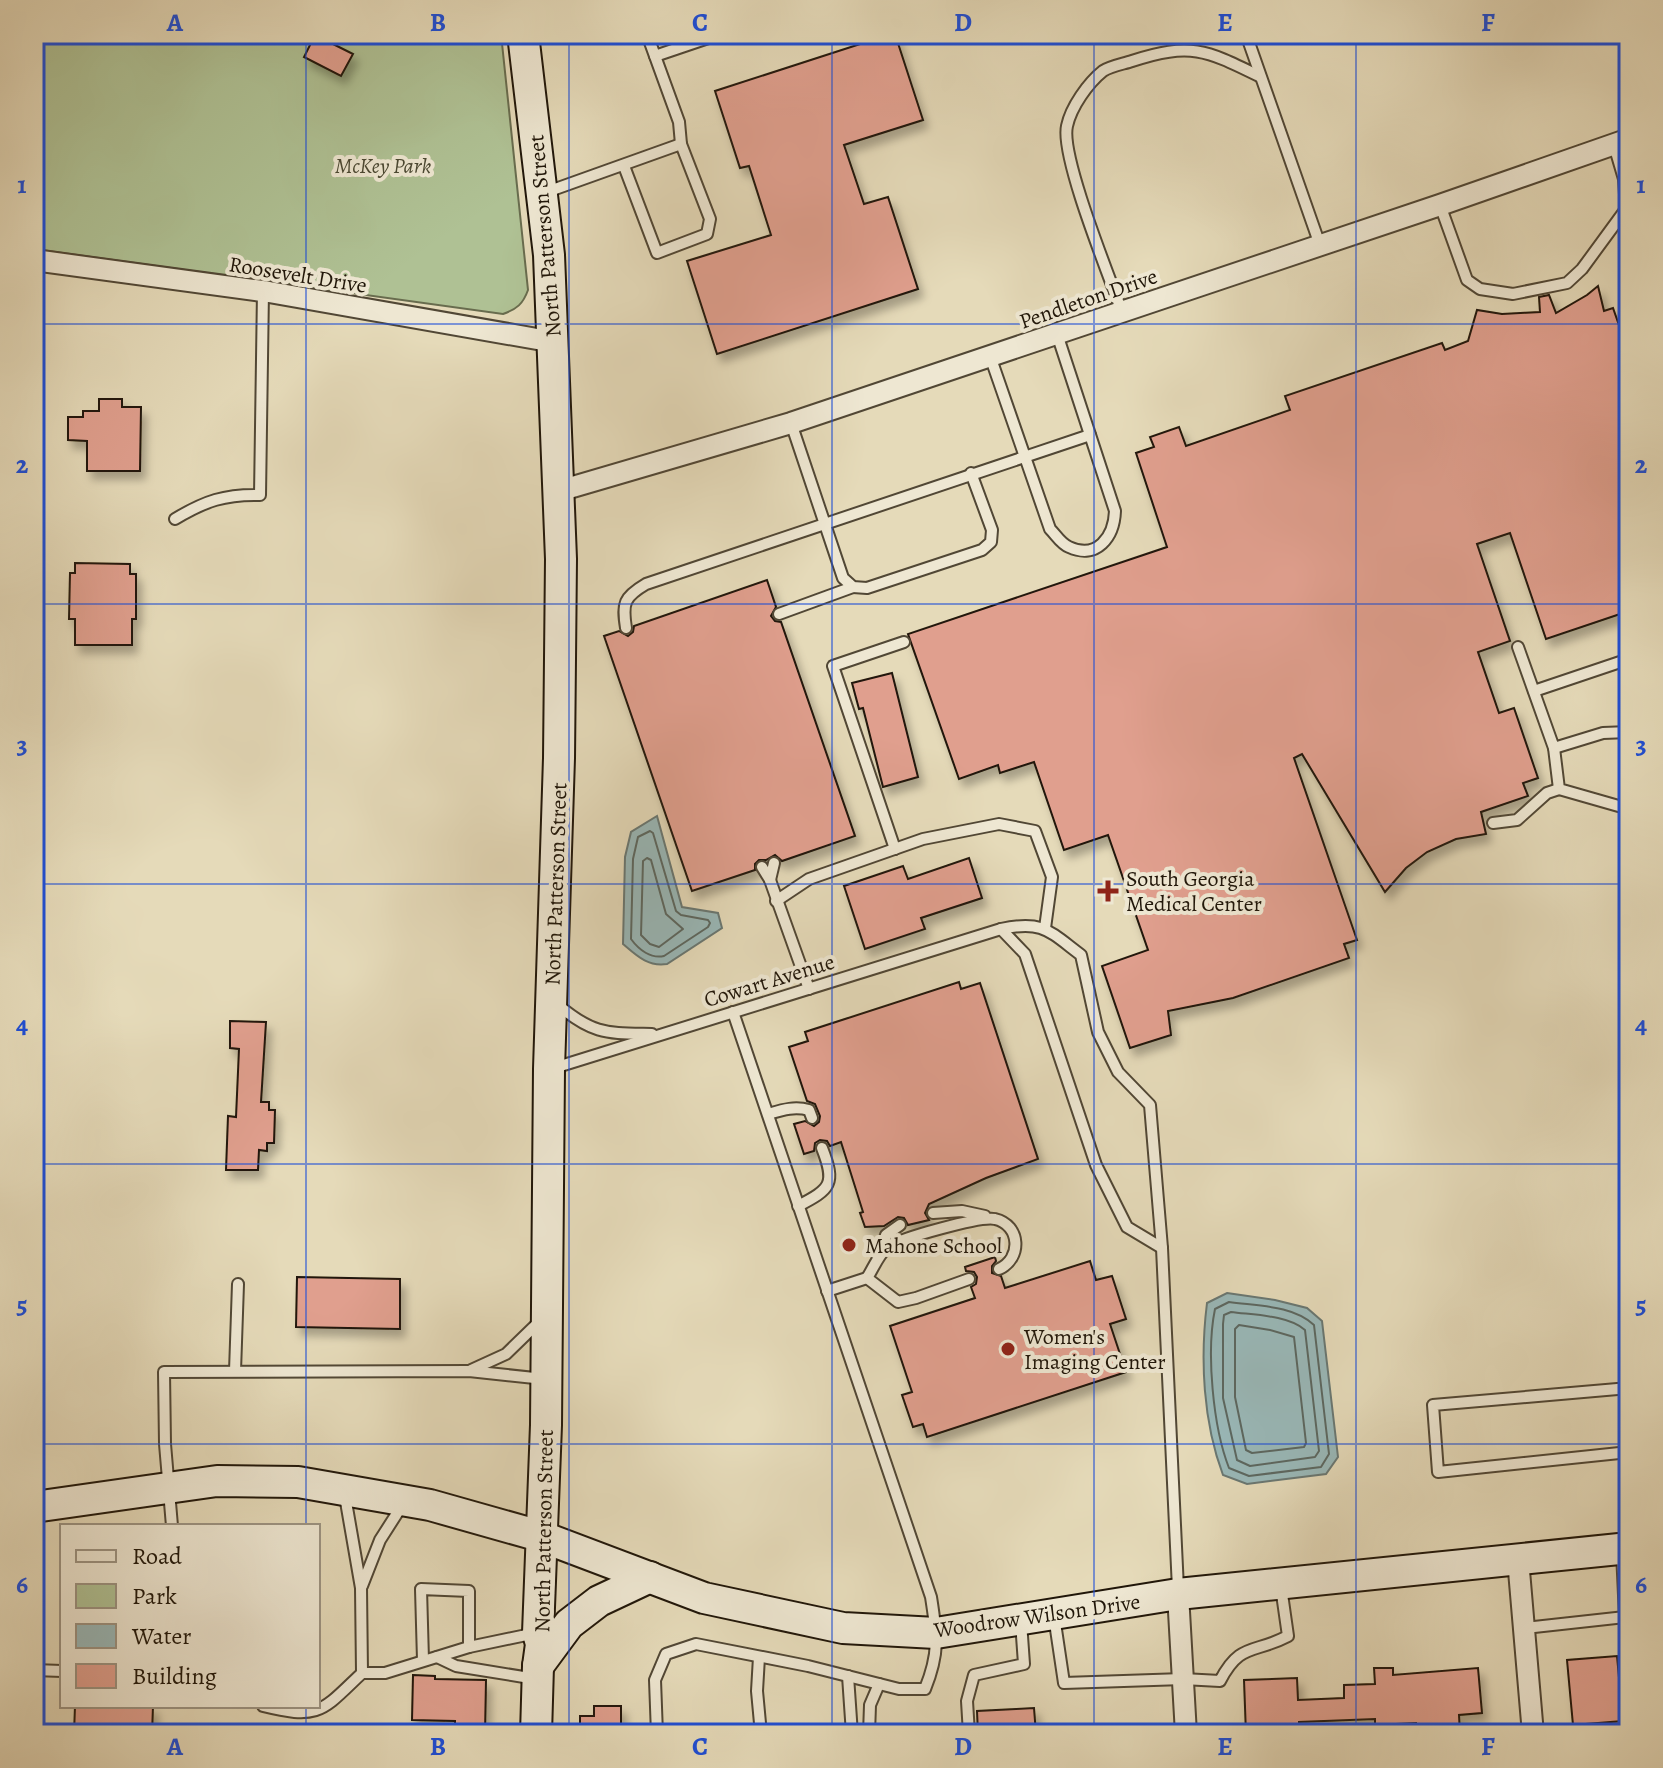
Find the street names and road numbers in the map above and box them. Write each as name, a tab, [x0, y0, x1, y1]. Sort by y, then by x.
street label: North Patterson Street	[521, 133, 569, 338]
street label: Roosevelt Drive	[227, 249, 369, 301]
street label: Pendleton Drive	[1015, 261, 1161, 337]
street label: North Patterson Street	[537, 782, 575, 986]
street label: Cowart Avenue	[700, 947, 838, 1015]
street label: North Patterson Street	[527, 1429, 561, 1633]
street label: Woodrow Wilson Drive	[931, 1587, 1142, 1645]

